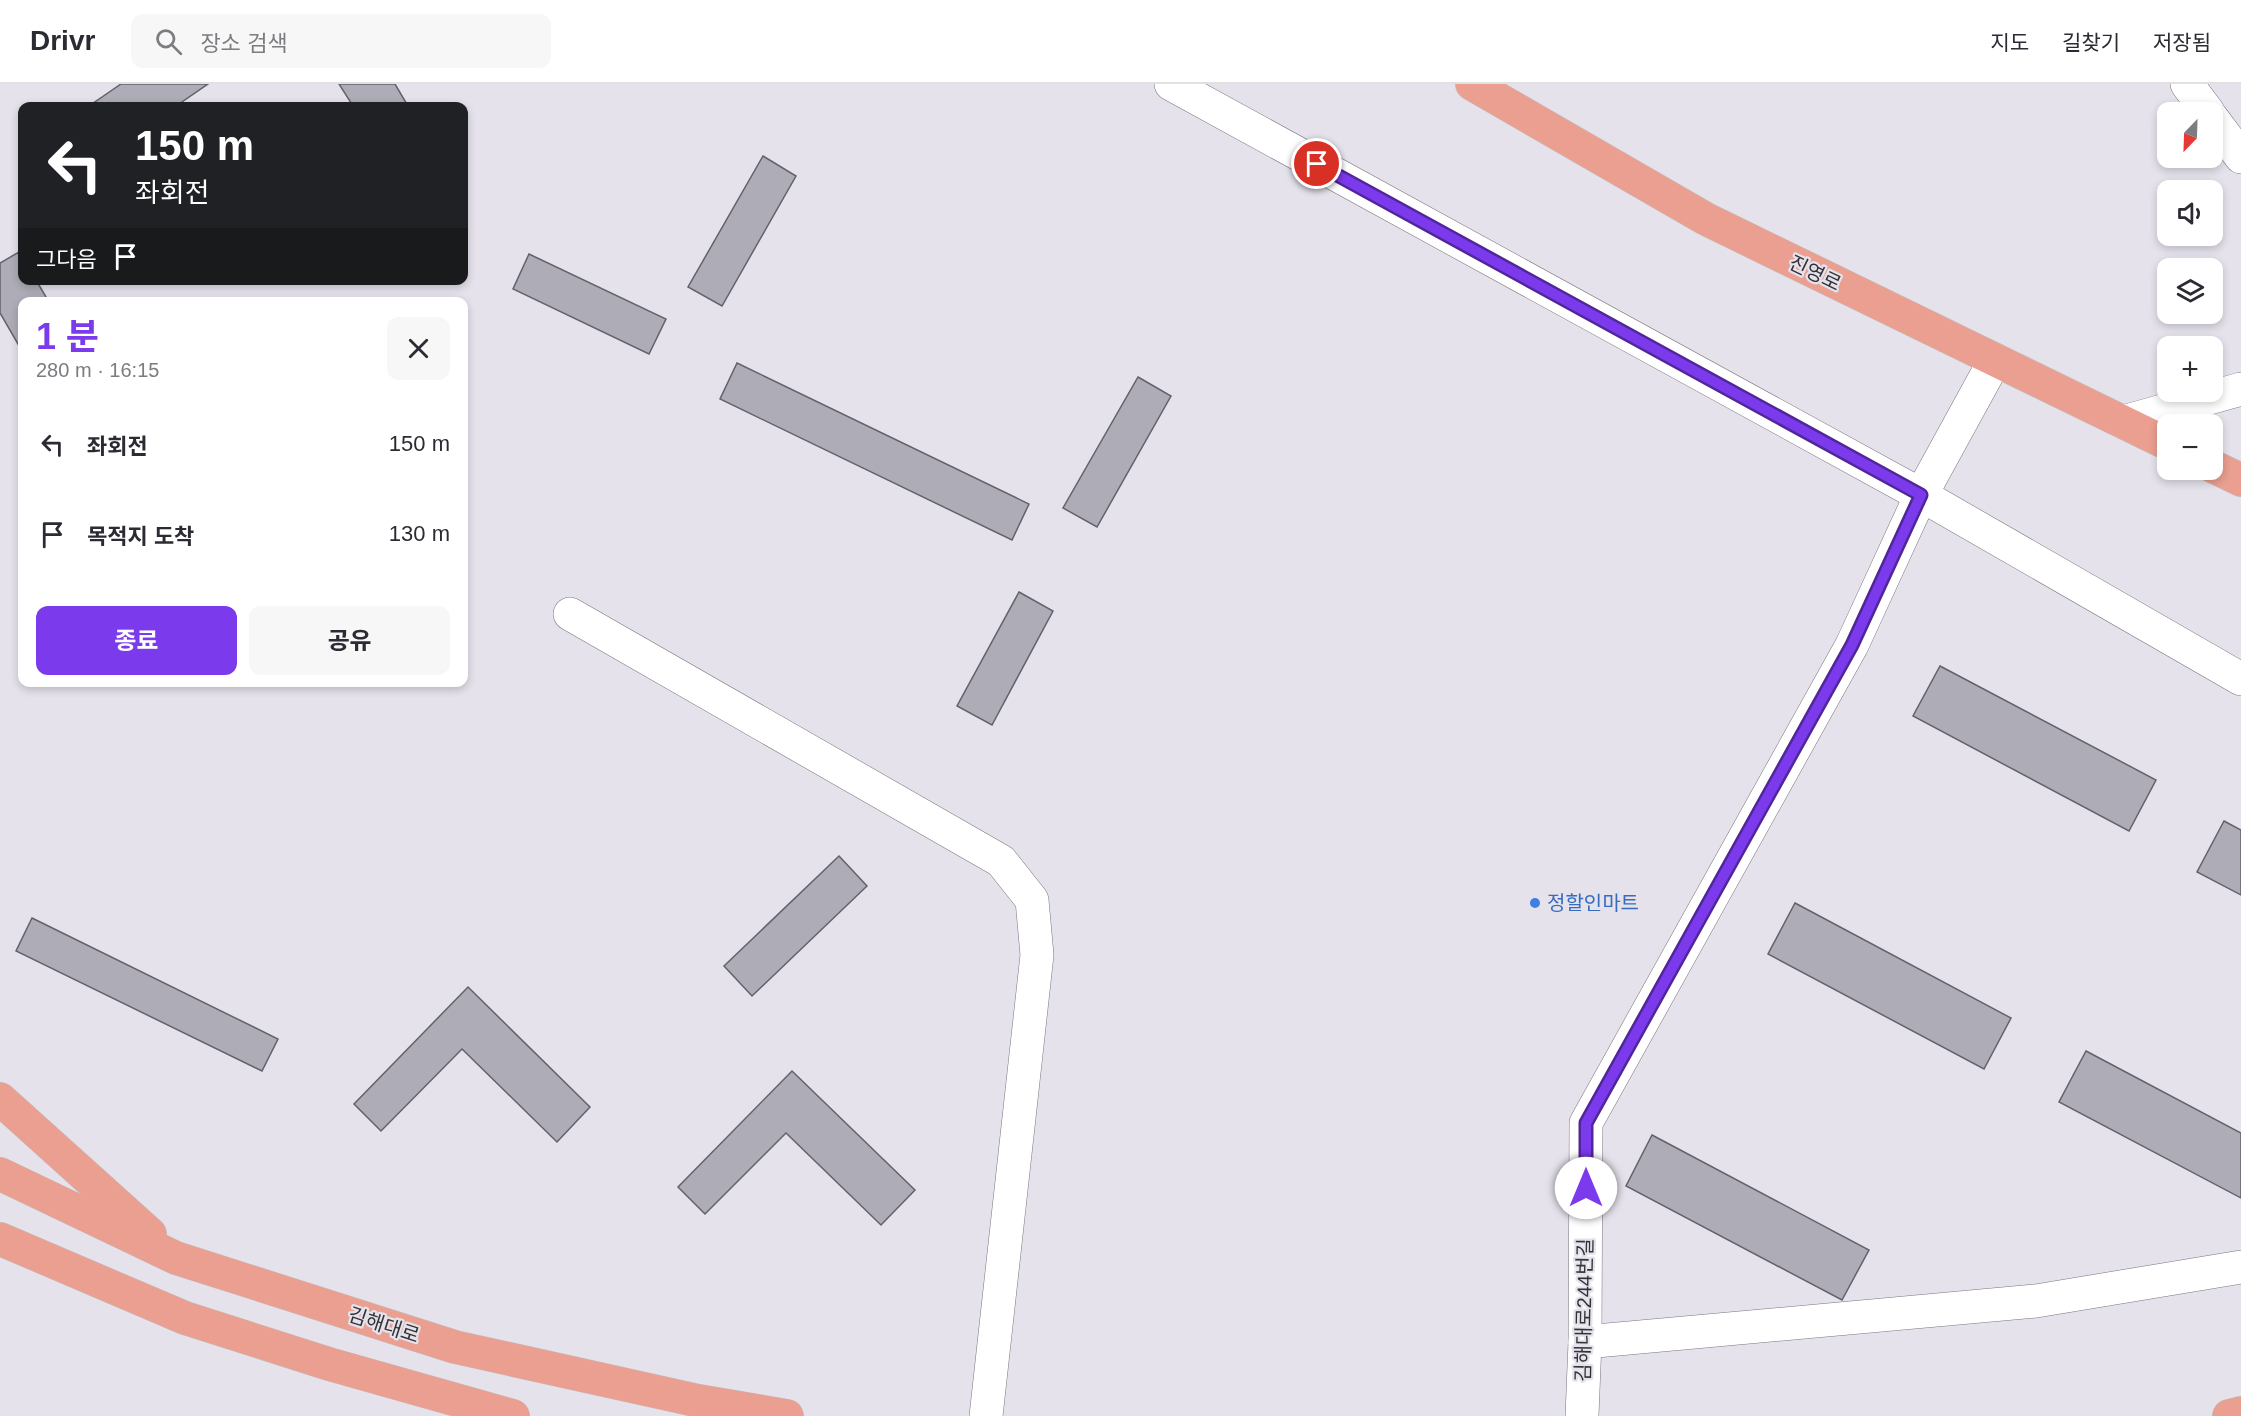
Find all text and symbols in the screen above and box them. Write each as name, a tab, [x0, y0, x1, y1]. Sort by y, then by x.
search box	[131, 14, 551, 68]
text: Drivr	[30, 25, 95, 56]
icon: search	[152, 25, 185, 58]
text: 장소 검색	[200, 31, 287, 56]
text: 지도	[1990, 31, 2029, 54]
text: 길찾기	[2062, 31, 2120, 54]
text: 저장됨	[2153, 31, 2211, 54]
north arrow	[2157, 102, 2223, 168]
map controls	[2157, 102, 2223, 480]
text: 150 m	[135, 122, 254, 169]
icon: left	[36, 126, 114, 204]
pin	[1291, 138, 1342, 189]
icon: arrive	[1300, 147, 1333, 180]
text: 좌회전	[135, 178, 210, 208]
button: sound	[2157, 180, 2223, 246]
icon: arrive	[109, 240, 142, 273]
text: 그다음	[36, 247, 97, 272]
street label: 진영로	[1785, 251, 1845, 295]
button: layers	[2157, 258, 2223, 324]
text: 1 분	[36, 316, 99, 357]
button: close	[387, 317, 450, 380]
button: +	[2157, 336, 2223, 402]
text: 280 m · 16:15	[36, 359, 159, 381]
button: −	[2157, 414, 2223, 480]
icon: left	[36, 428, 69, 461]
text: 150 m	[389, 431, 450, 456]
text: 좌회전	[87, 434, 148, 459]
icon: arrive	[36, 518, 69, 551]
text: 130 m	[389, 521, 450, 546]
text: 목적지 도착	[87, 524, 194, 549]
button: 종료	[36, 606, 237, 675]
button: 공유	[249, 606, 450, 675]
place label: 정할인마트	[1547, 892, 1639, 914]
marker: 정할인마트	[1528, 896, 1542, 910]
position arrow	[1554, 1156, 1618, 1220]
street label: 김해대로244번길	[1572, 1238, 1596, 1382]
street label: 김해대로	[346, 1303, 422, 1347]

